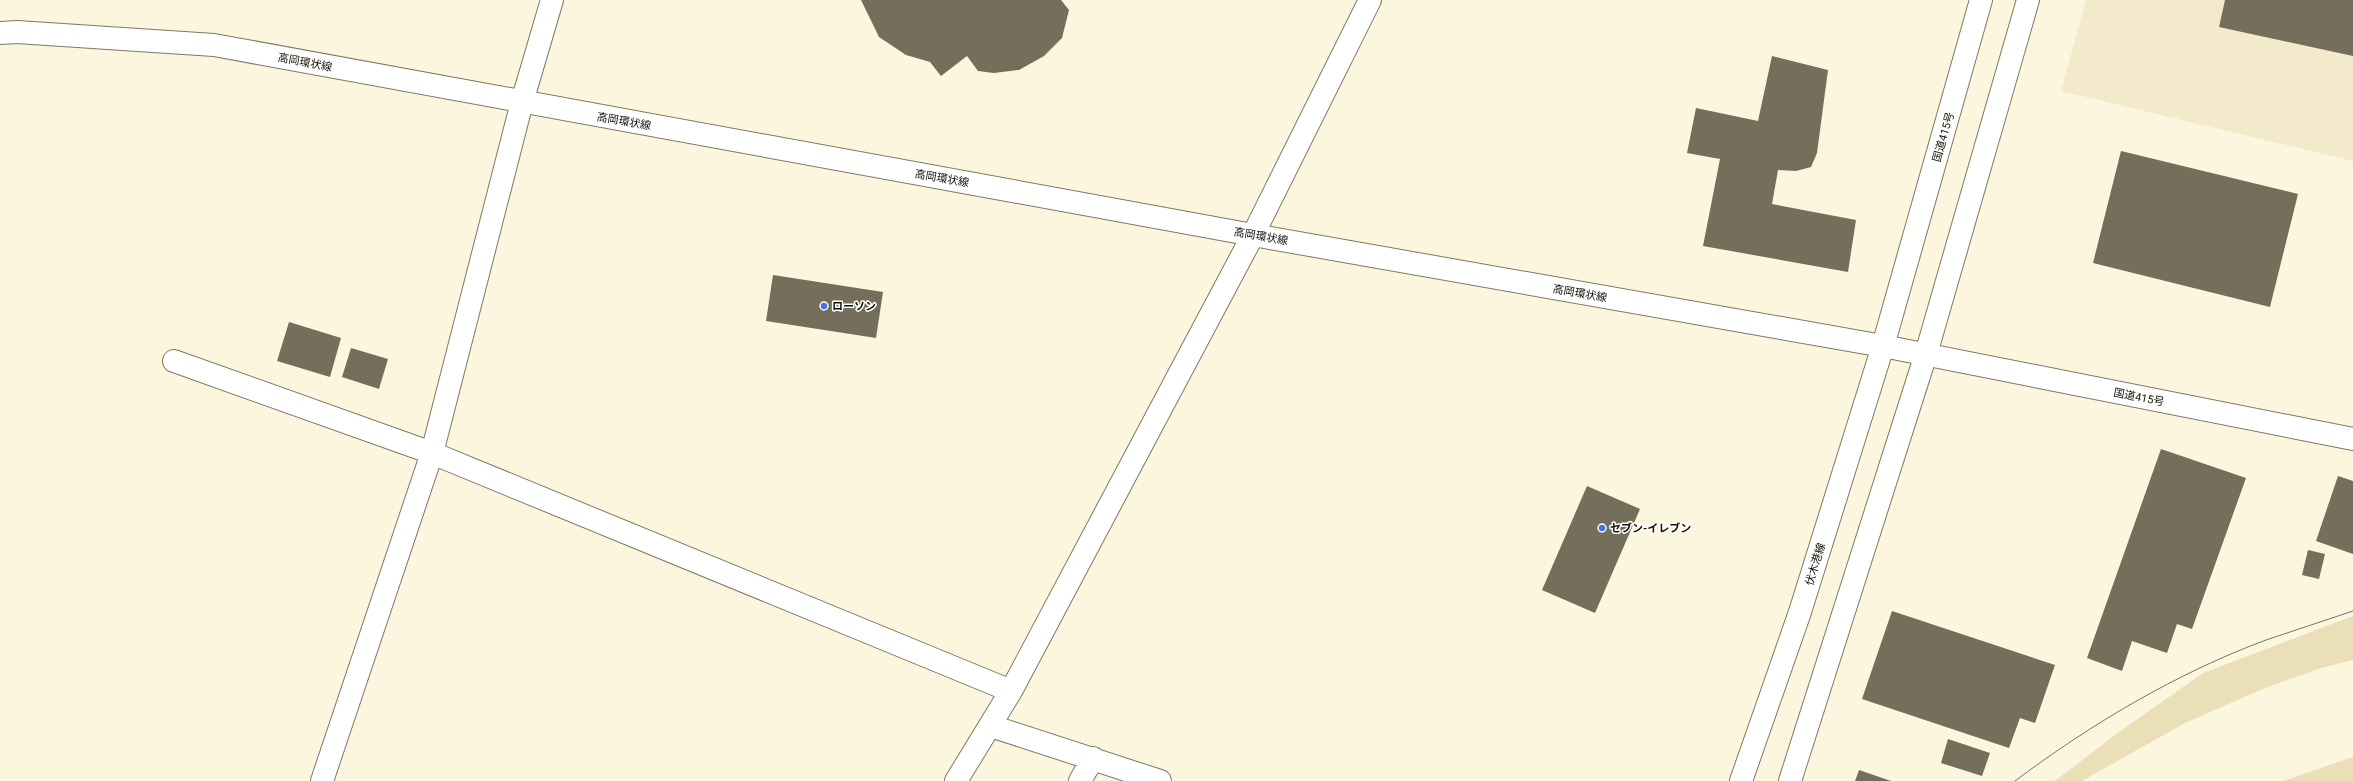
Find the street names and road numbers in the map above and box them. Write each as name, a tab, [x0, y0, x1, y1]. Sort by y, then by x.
street label: 高岡環状線	[277, 51, 333, 74]
street label: 高岡環状線	[596, 110, 652, 133]
street label: 国道415号	[1930, 111, 1957, 164]
street label: 高岡環状線	[914, 167, 970, 190]
street label: 高岡環状線	[1233, 225, 1289, 248]
street label: 高岡環状線	[1552, 282, 1608, 305]
street label: 国道415号	[2112, 386, 2165, 409]
street label: 伏木港線	[1803, 541, 1828, 587]

